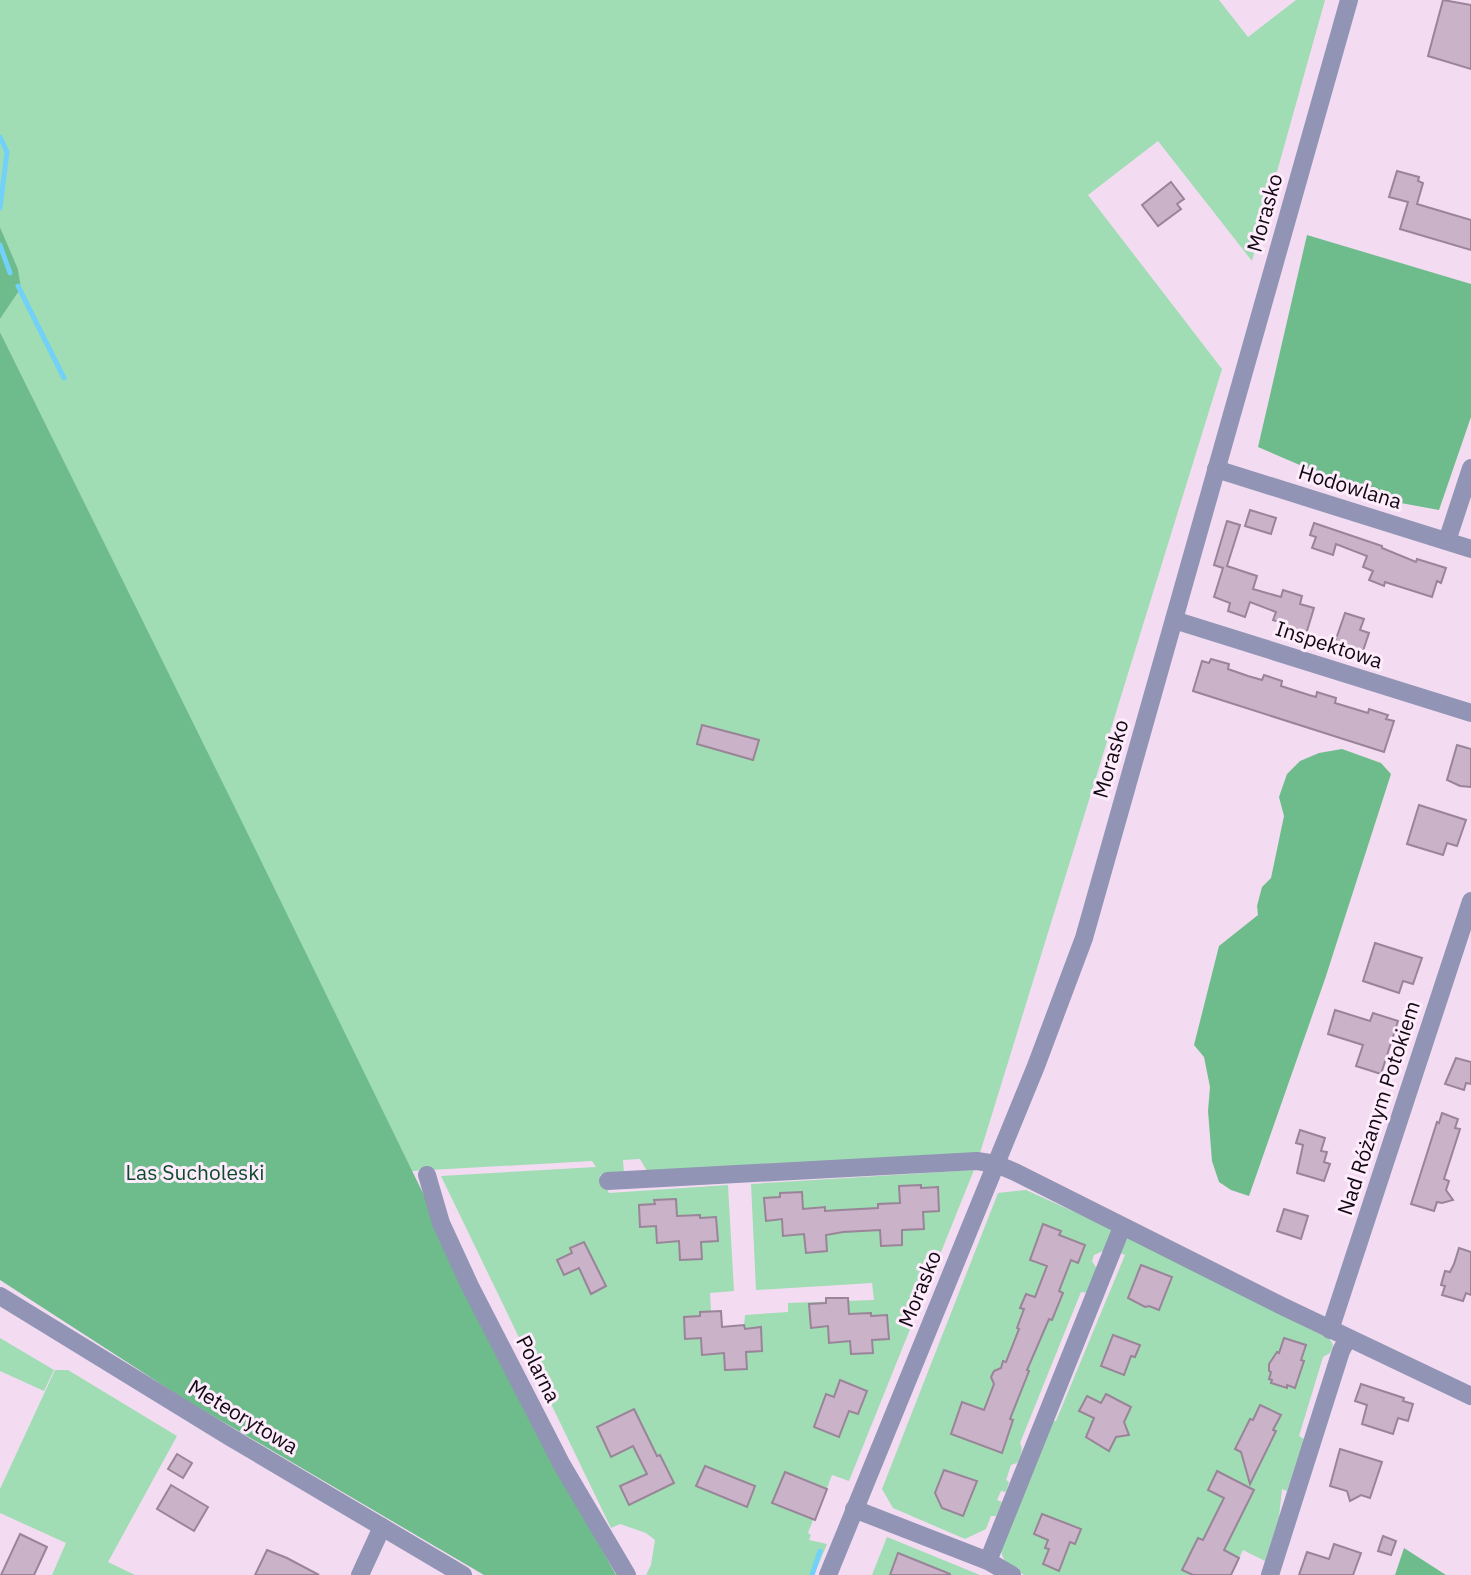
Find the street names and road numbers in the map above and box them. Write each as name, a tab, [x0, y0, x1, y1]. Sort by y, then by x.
street label: Morasko	[1240, 170, 1289, 255]
street label: Hodowlana	[1295, 457, 1405, 515]
street label: Inspektowa	[1272, 614, 1387, 675]
street label: Morasko	[1086, 716, 1135, 801]
street label: Nad Różanym Potokiem	[1330, 997, 1426, 1218]
street label: Morasko	[891, 1246, 947, 1331]
street label: Polarna	[510, 1330, 568, 1407]
street label: Meteorytowa	[183, 1372, 304, 1460]

